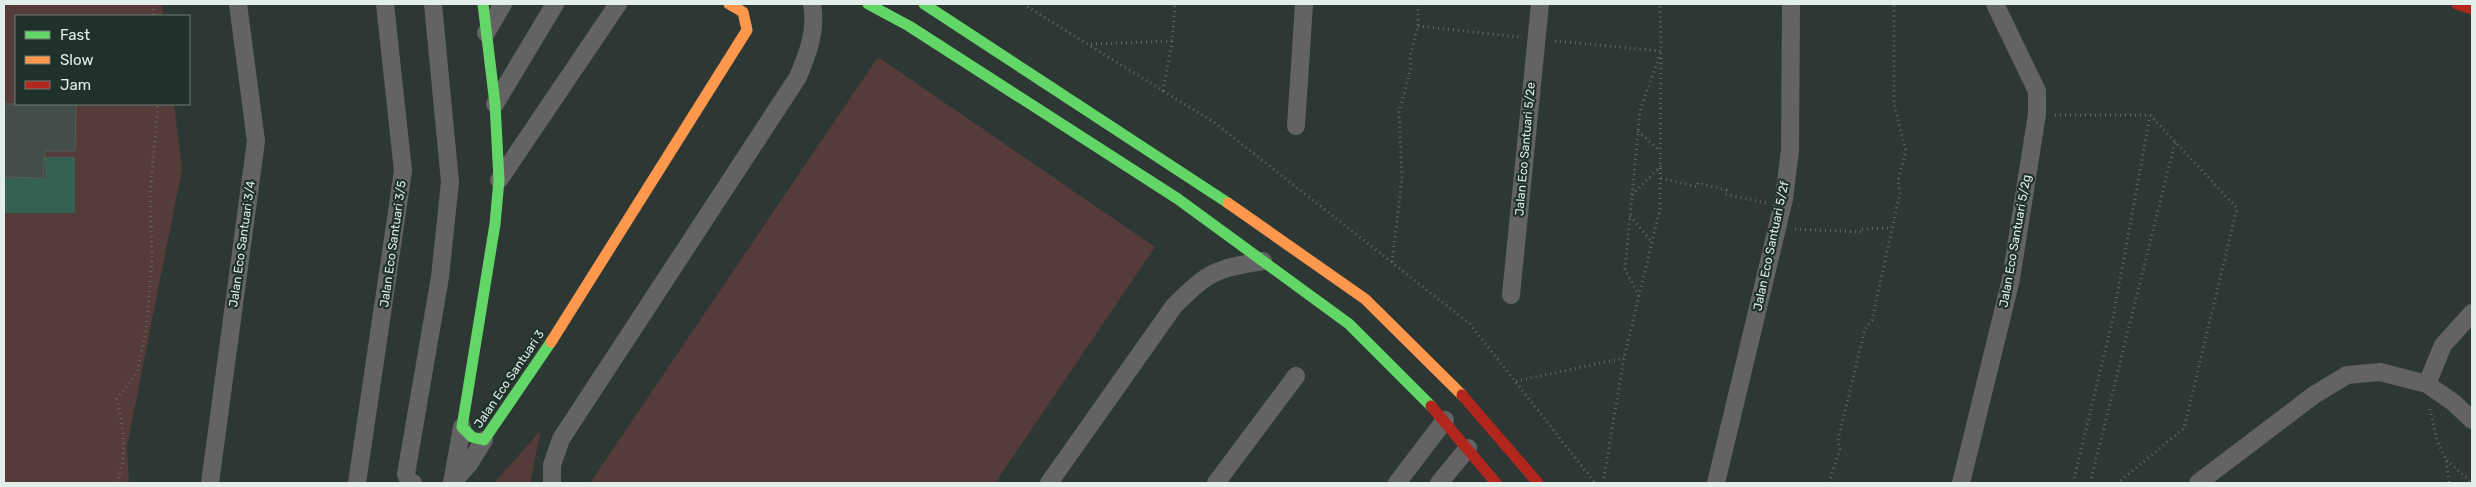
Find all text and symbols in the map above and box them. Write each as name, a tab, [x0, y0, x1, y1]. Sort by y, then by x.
legend	[15, 15, 190, 105]
text: Fast	[60, 26, 90, 44]
text: Slow	[60, 51, 93, 69]
text: Jam	[60, 76, 91, 94]
street label: Jalan Eco Santuari 5/2e	[1512, 81, 1538, 216]
street label: Jalan Eco Santuari 5/2g	[1996, 173, 2034, 309]
street label: Jalan Eco Santuari 3/4	[226, 179, 258, 308]
street label: Jalan Eco Santuari 3/5	[377, 180, 409, 308]
street label: Jalan Eco Santuari 5/2f	[1750, 180, 1792, 312]
street label: Jalan Eco Santuari 3	[471, 327, 547, 431]

